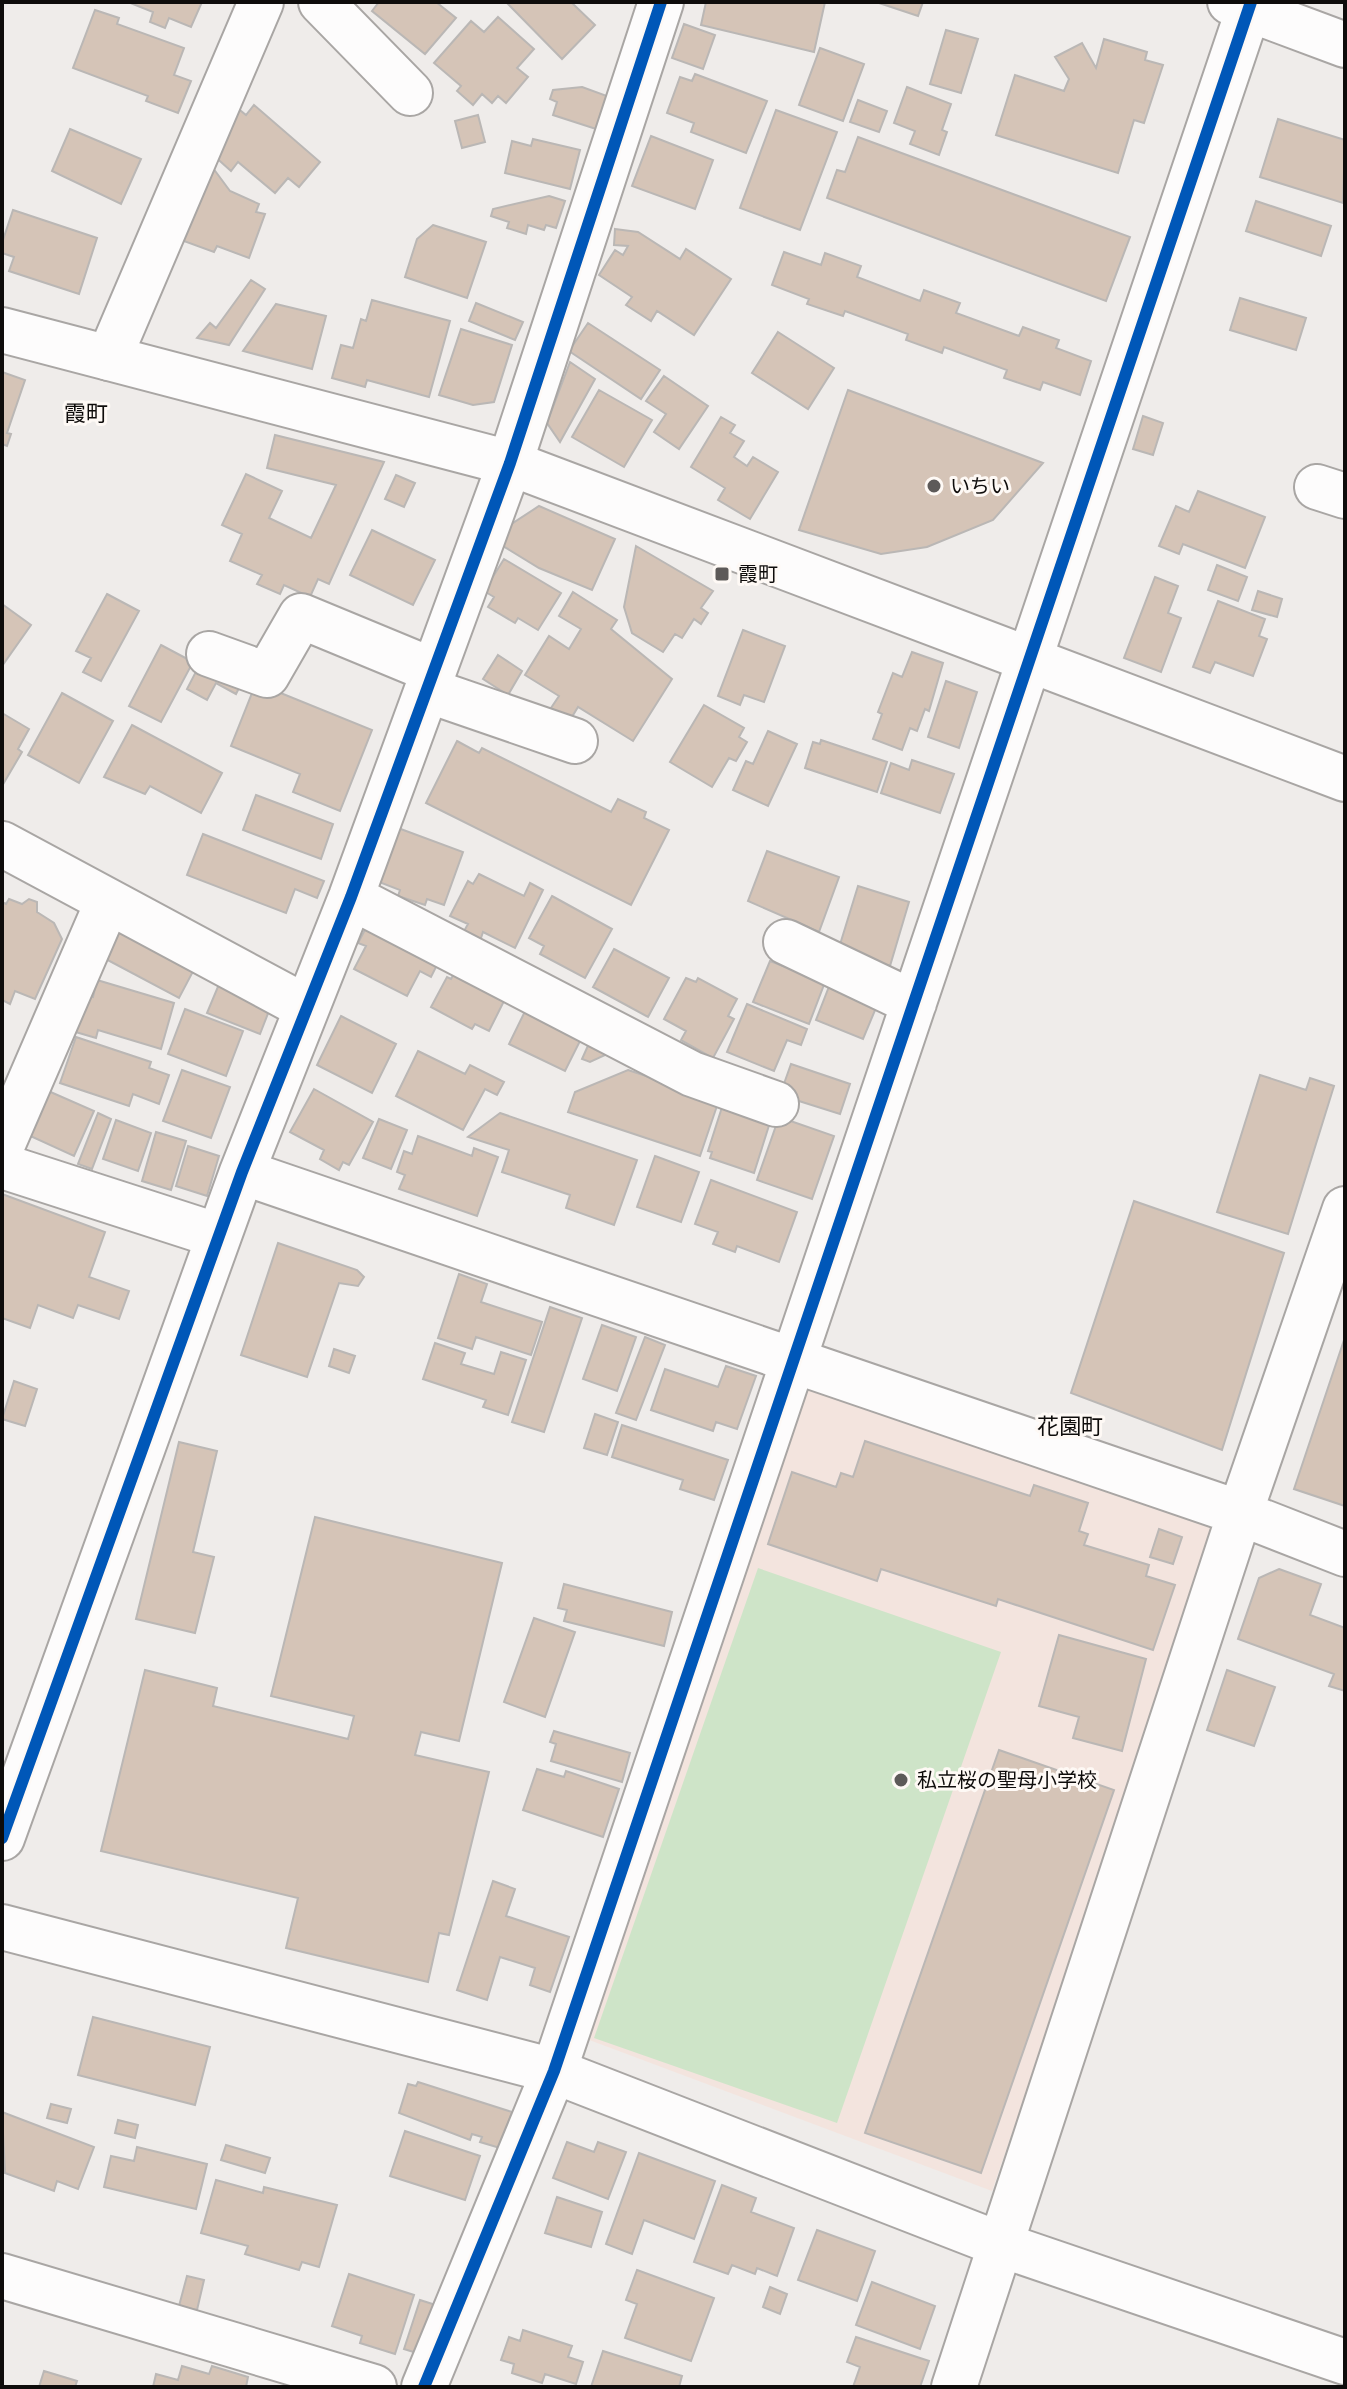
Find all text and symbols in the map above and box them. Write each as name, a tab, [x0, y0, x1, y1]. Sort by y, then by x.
district label: 霞町	[64, 400, 108, 426]
place label: いちい	[950, 474, 1010, 498]
marker: いちい	[925, 477, 943, 495]
place label: 霞町	[738, 562, 778, 586]
marker: 霞町	[713, 565, 731, 583]
district label: 花園町	[1037, 1413, 1103, 1439]
place label: 私立桜の聖母小学校	[917, 1768, 1097, 1792]
marker: 私立桜の聖母小学校	[892, 1771, 910, 1789]

